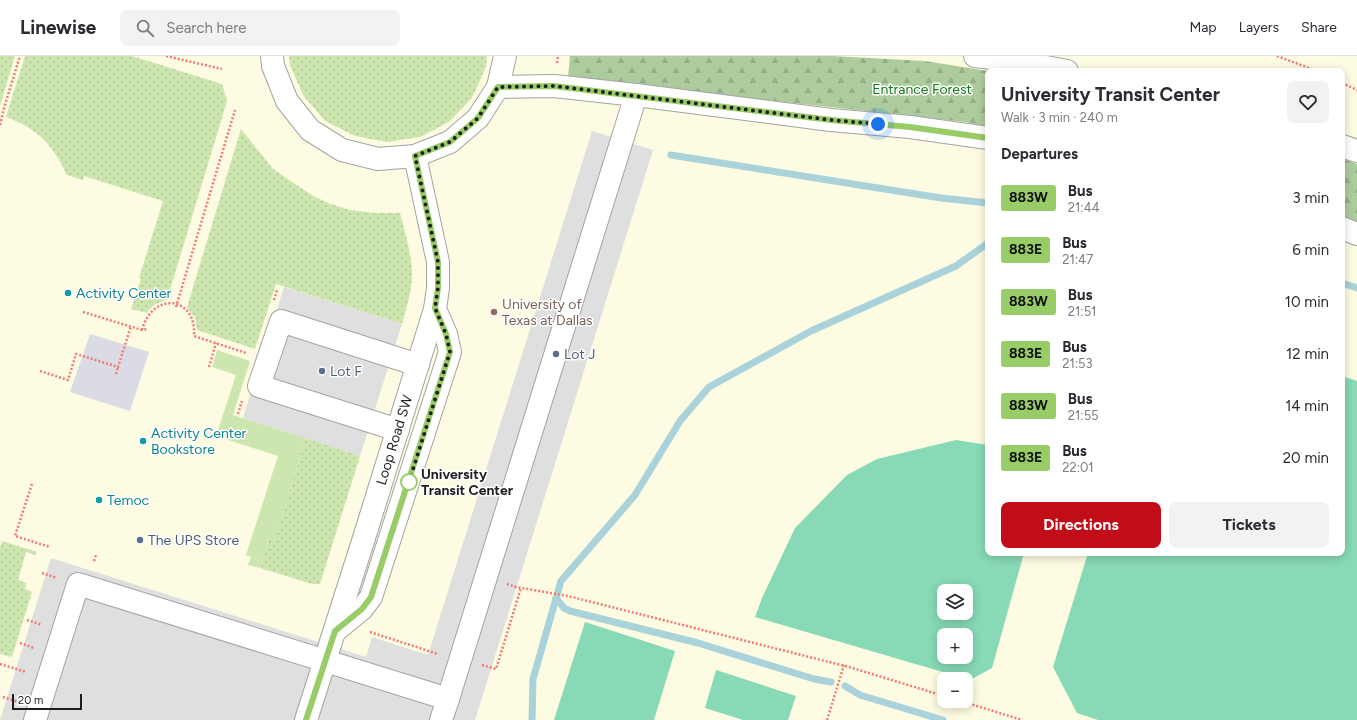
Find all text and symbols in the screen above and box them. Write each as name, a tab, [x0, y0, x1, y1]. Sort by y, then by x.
search box	[120, 10, 400, 46]
text: Linewise	[20, 16, 96, 39]
icon: search	[134, 17, 156, 39]
text: Search here	[166, 19, 246, 37]
text: Map	[1189, 19, 1217, 36]
text: Layers	[1239, 19, 1279, 36]
text: Share	[1301, 19, 1337, 36]
park label: Entrance Forest	[872, 81, 972, 98]
button: heart	[1287, 81, 1329, 123]
text: University Transit Center	[1001, 83, 1220, 106]
text: Walk · 3 min · 240 m	[1001, 110, 1118, 125]
your location	[868, 114, 888, 134]
text: Departures	[1001, 145, 1078, 163]
text: Bus	[1068, 182, 1092, 200]
text: 883W	[1009, 189, 1048, 206]
text: 3 min	[1293, 189, 1329, 207]
text: 21:44	[1068, 200, 1100, 215]
text: Bus	[1062, 234, 1087, 252]
text: 883E	[1009, 241, 1042, 258]
text: 6 min	[1292, 241, 1329, 259]
text: 21:47	[1062, 252, 1093, 267]
place label: Activity Center	[76, 285, 172, 302]
text: Bus	[1068, 286, 1092, 304]
marker: Activity Center	[63, 288, 73, 298]
text: 883W	[1009, 293, 1048, 310]
text: 10 min	[1285, 293, 1329, 311]
place label: University of Texas at Dallas	[502, 296, 593, 329]
text: 21:51	[1068, 304, 1097, 319]
marker: University of Texas at Dallas	[489, 307, 499, 317]
text: Bus	[1062, 338, 1087, 356]
text: 883E	[1009, 345, 1042, 362]
text: 12 min	[1286, 345, 1329, 363]
place label: Lot J	[564, 346, 595, 363]
marker: Lot J	[551, 349, 561, 359]
text: 21:53	[1062, 356, 1093, 371]
place label: Lot F	[330, 363, 362, 380]
marker: Lot F	[317, 366, 327, 376]
text: Bus	[1068, 390, 1092, 408]
street label: Loop Road SW	[373, 393, 416, 487]
text: 883W	[1009, 397, 1048, 414]
text: 14 min	[1285, 397, 1329, 415]
text: 21:55	[1068, 408, 1099, 423]
place label: Activity Center Bookstore	[151, 425, 247, 458]
marker: Activity Center Bookstore	[138, 436, 148, 446]
text: Bus	[1062, 442, 1087, 460]
text: 883E	[1009, 449, 1042, 466]
text: 20 min	[1283, 449, 1329, 467]
text: 22:01	[1062, 460, 1094, 475]
place label: University Transit Center	[421, 466, 514, 499]
marker: University Transit Center	[400, 473, 418, 491]
place label: Temoc	[107, 492, 150, 509]
marker: Temoc	[94, 495, 104, 505]
button: Directions	[1001, 502, 1161, 548]
button: Tickets	[1169, 502, 1329, 548]
place label: The UPS Store	[148, 532, 239, 549]
marker: The UPS Store	[135, 535, 145, 545]
map controls	[937, 584, 973, 708]
button: layers	[937, 584, 973, 620]
button: +	[937, 628, 973, 664]
button: −	[937, 672, 973, 708]
scale bar	[12, 692, 82, 711]
text: 20 m	[18, 694, 43, 707]

